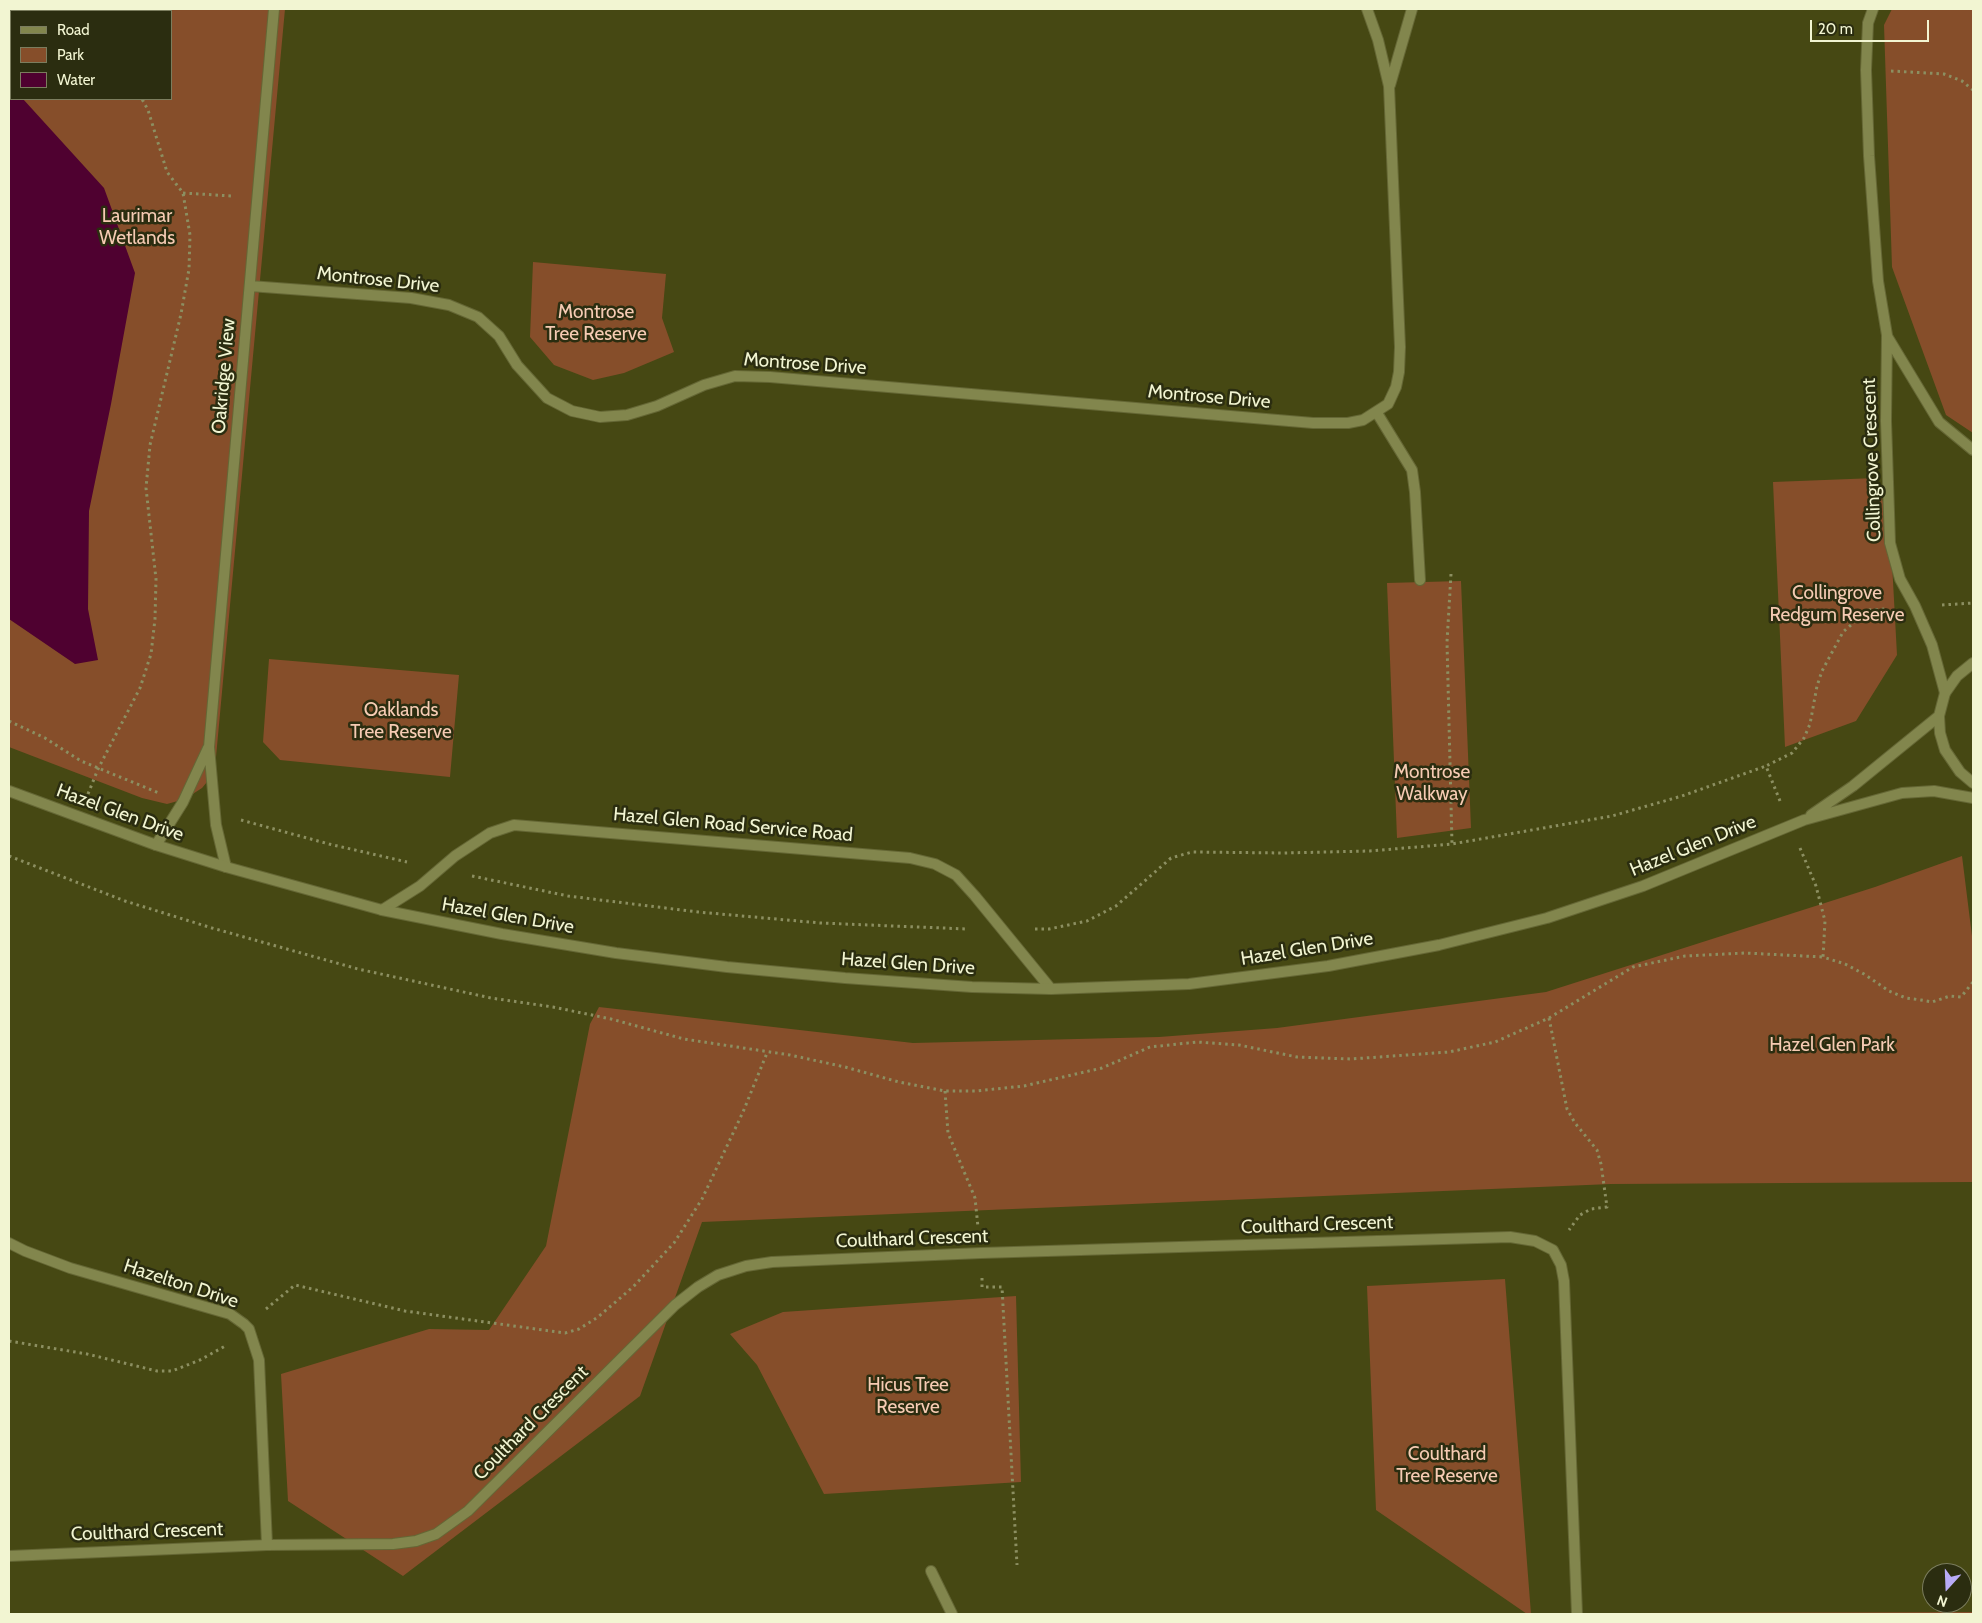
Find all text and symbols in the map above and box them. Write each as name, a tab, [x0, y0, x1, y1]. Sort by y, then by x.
legend	[10, 10, 172, 100]
scale bar	[1812, 10, 1931, 42]
text: 20 m	[1818, 20, 1853, 38]
text: Road	[57, 21, 90, 39]
text: Park	[57, 46, 84, 64]
text: Water	[57, 71, 95, 89]
park label: Laurimar Wetlands	[99, 205, 175, 249]
street label: Montrose Drive	[316, 262, 440, 298]
park label: Montrose Tree Reserve	[545, 301, 647, 345]
street label: Oakridge View	[208, 317, 240, 435]
street label: Montrose Drive	[743, 348, 867, 380]
street label: Collingrove Crescent	[1858, 378, 1886, 542]
street label: Montrose Drive	[1147, 380, 1271, 414]
park label: Collingrove Redgum Reserve	[1769, 582, 1905, 626]
park label: Oaklands Tree Reserve	[350, 699, 452, 743]
park label: Montrose Walkway	[1394, 761, 1470, 805]
street label: Hazel Glen Drive	[53, 779, 187, 847]
street label: Hazel Glen Road Service Road	[612, 803, 854, 847]
street label: Hazel Glen Drive	[1627, 810, 1759, 882]
street label: Hazel Glen Drive	[440, 893, 576, 939]
street label: Hazel Glen Drive	[1239, 927, 1375, 971]
street label: Hazel Glen Drive	[840, 948, 976, 980]
park label: Hazel Glen Park	[1769, 1034, 1895, 1056]
street label: Coulthard Crescent	[1240, 1211, 1394, 1239]
street label: Coulthard Crescent	[835, 1225, 989, 1253]
street label: Hazelton Drive	[121, 1255, 241, 1313]
street label: Coulthard Crescent	[469, 1361, 593, 1485]
park label: Hicus Tree Reserve	[867, 1374, 949, 1418]
park label: Coulthard Tree Reserve	[1396, 1443, 1498, 1487]
street label: Coulthard Crescent	[70, 1518, 224, 1546]
north arrow	[1922, 1563, 1972, 1613]
text: N	[1934, 1591, 1950, 1611]

